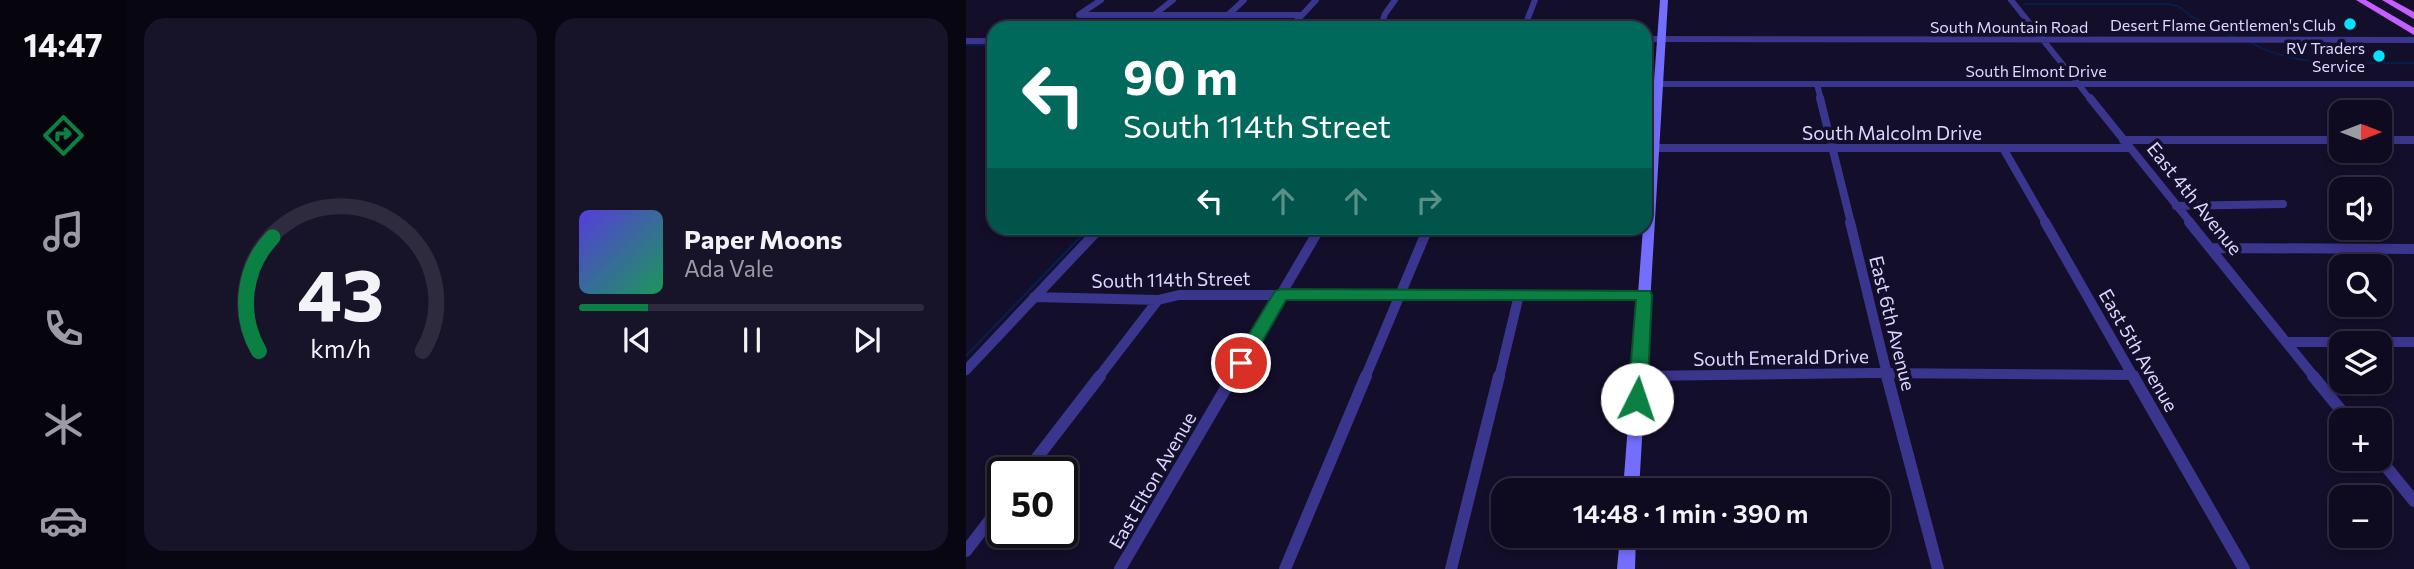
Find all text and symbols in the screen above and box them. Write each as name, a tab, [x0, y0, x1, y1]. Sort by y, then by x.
place label: Desert Flame Gentlemen's Club	[2110, 15, 2336, 34]
marker: Desert Flame Gentlemen's Club	[2342, 16, 2358, 32]
street label: South Mountain Road	[1930, 17, 2088, 36]
text: 14:47	[23, 24, 103, 64]
place label: RV Traders Service	[2286, 38, 2365, 75]
text: 90 m	[1123, 45, 1238, 105]
marker: RV Traders Service	[2371, 48, 2387, 64]
icon: left	[1008, 49, 1099, 140]
street label: South Elmont Drive	[1965, 61, 2107, 80]
north arrow	[2329, 100, 2392, 163]
map controls	[2329, 100, 2392, 548]
text: South 114th Street	[1123, 105, 1391, 145]
icon: directions	[39, 111, 88, 160]
street label: South Malcolm Drive	[1802, 121, 1982, 144]
street label: East 4th Avenue	[2143, 137, 2247, 259]
button: sound	[2329, 177, 2392, 240]
icon: left	[1191, 182, 1229, 220]
icon: ahead	[1264, 182, 1302, 220]
icon: ahead	[1337, 182, 1375, 220]
icon: right	[1410, 182, 1448, 220]
icon: music	[39, 207, 88, 256]
text: Paper Moons	[684, 223, 842, 254]
text: 43	[297, 247, 384, 336]
street label: East 6th Avenue	[1865, 253, 1921, 393]
text: Ada Vale	[684, 254, 774, 282]
button: search	[2329, 254, 2392, 317]
street label: South 114th Street	[1091, 266, 1251, 292]
street label: East 5th Avenue	[2095, 285, 2183, 415]
icon: phone	[39, 304, 88, 353]
icon: previous	[618, 321, 656, 359]
icon: pause	[733, 321, 771, 359]
icon: next	[848, 321, 886, 359]
button: layers	[2329, 331, 2392, 394]
text: km/h	[310, 332, 371, 362]
pin	[1211, 333, 1271, 393]
icon: arrive	[1222, 344, 1260, 382]
street label: South Emerald Drive	[1693, 344, 1869, 370]
position arrow	[1600, 362, 1674, 436]
icon: climate	[39, 400, 88, 449]
street label: East Elton Avenue	[1103, 407, 1201, 553]
button: +	[2329, 408, 2392, 471]
speed limit sign: 50	[987, 457, 1078, 548]
button: −	[2329, 485, 2392, 548]
icon: car	[39, 496, 88, 545]
text: 14:48 · 1 min · 390 m	[1572, 497, 1809, 528]

